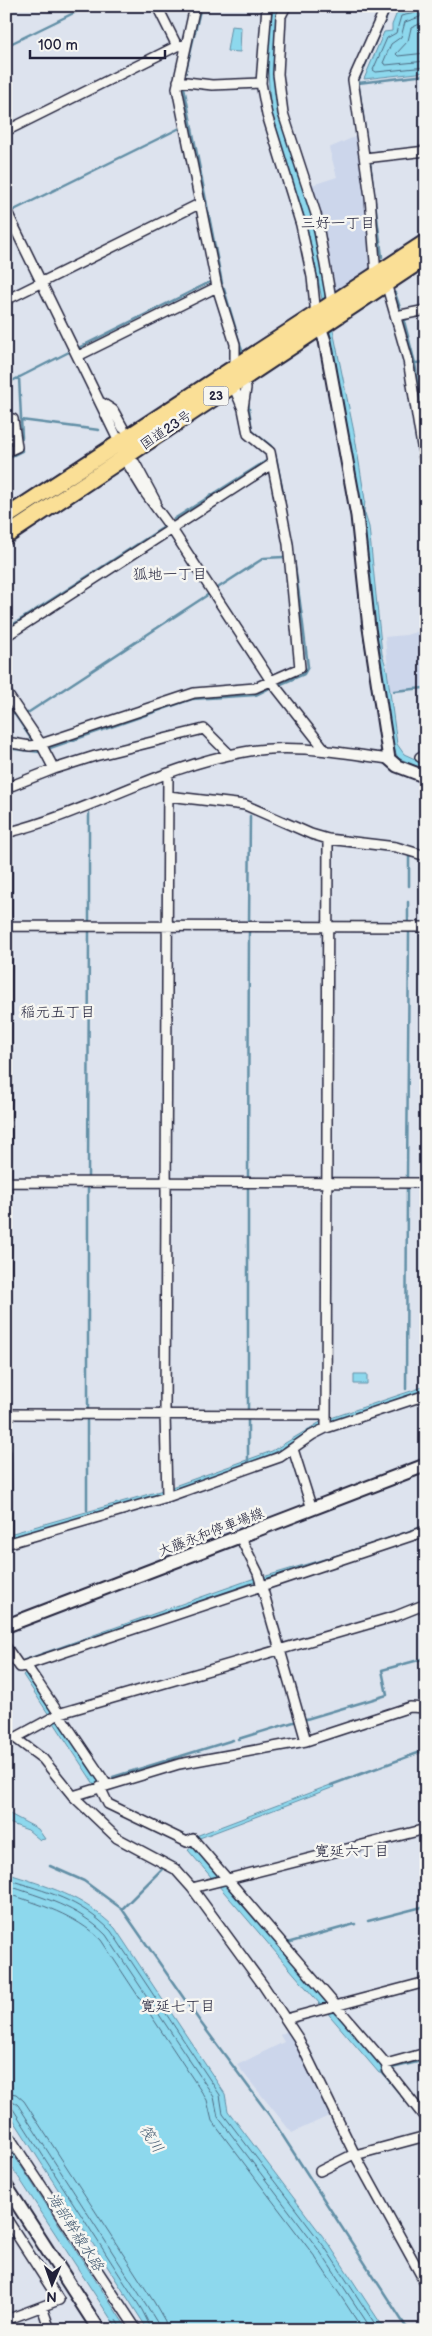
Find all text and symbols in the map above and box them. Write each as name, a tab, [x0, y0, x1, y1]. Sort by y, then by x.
scale bar	[30, 28, 165, 60]
text: 100 m	[38, 36, 78, 55]
district label: 三好一丁目	[300, 214, 376, 233]
road number: 23	[204, 386, 228, 406]
street label: 国道23号	[137, 407, 195, 453]
district label: 狐地一丁目	[132, 565, 208, 584]
district label: 稲元五丁目	[20, 1003, 96, 1022]
street label: 大藤永和停車場線	[156, 1504, 266, 1560]
district label: 寛延六丁目	[314, 1842, 390, 1861]
district label: 寛延七丁目	[140, 1997, 216, 2016]
water label: 筏川	[135, 2121, 167, 2157]
water label: 海部幹線水路	[43, 2189, 108, 2276]
north arrow	[28, 2258, 78, 2308]
text: N	[46, 2288, 57, 2305]

